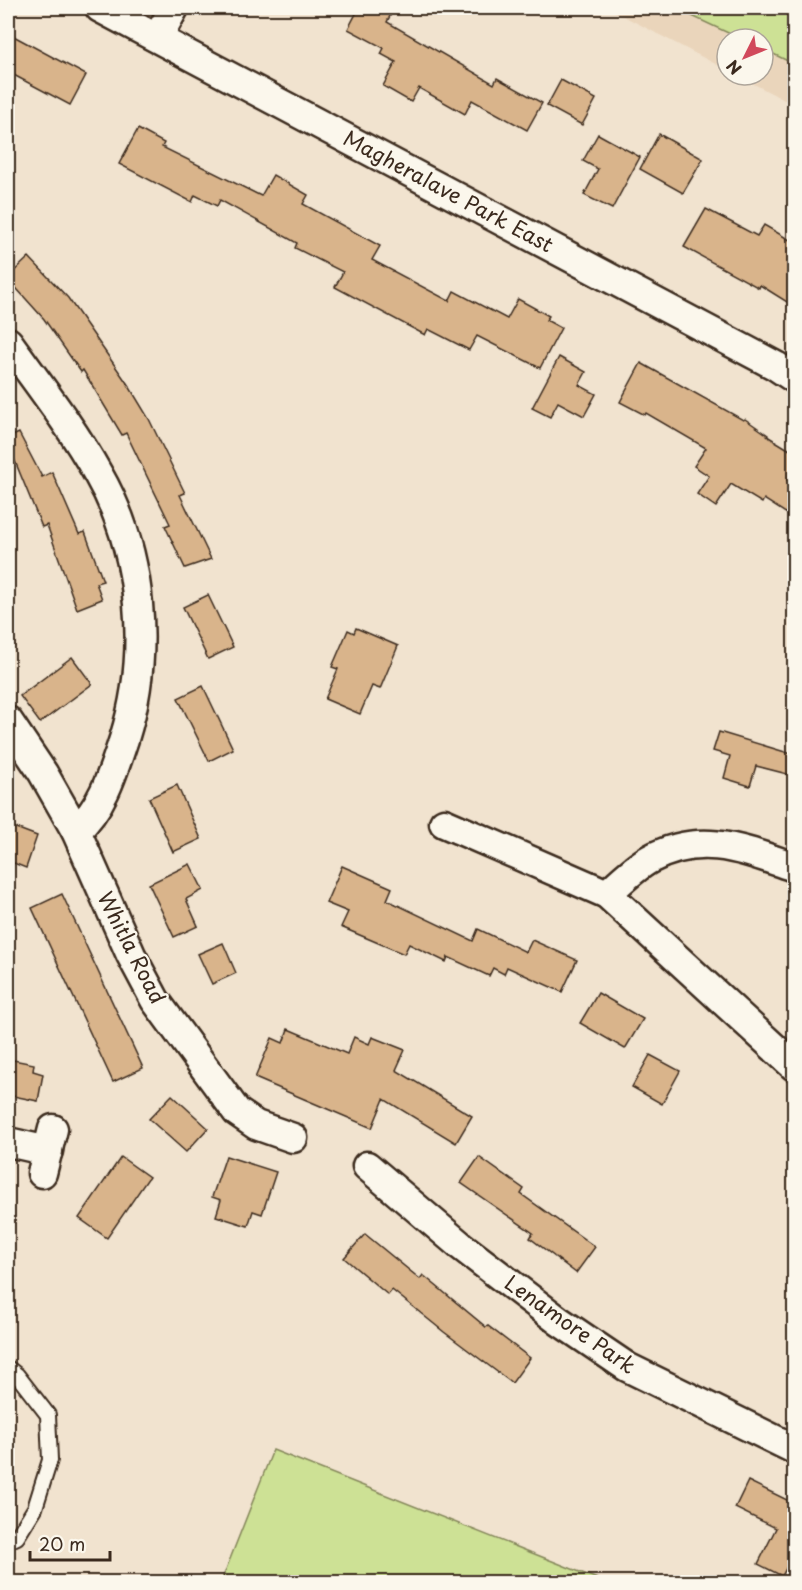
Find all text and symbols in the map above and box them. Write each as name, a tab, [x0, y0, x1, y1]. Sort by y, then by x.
north arrow	[715, 27, 775, 87]
text: N	[720, 55, 746, 81]
street label: Magheralave Park East	[338, 121, 560, 259]
street label: Whitla Road	[91, 885, 175, 1009]
street label: Lenamore Park	[499, 1266, 644, 1381]
scale bar	[30, 1524, 110, 1562]
text: 20 m	[39, 1530, 85, 1557]

